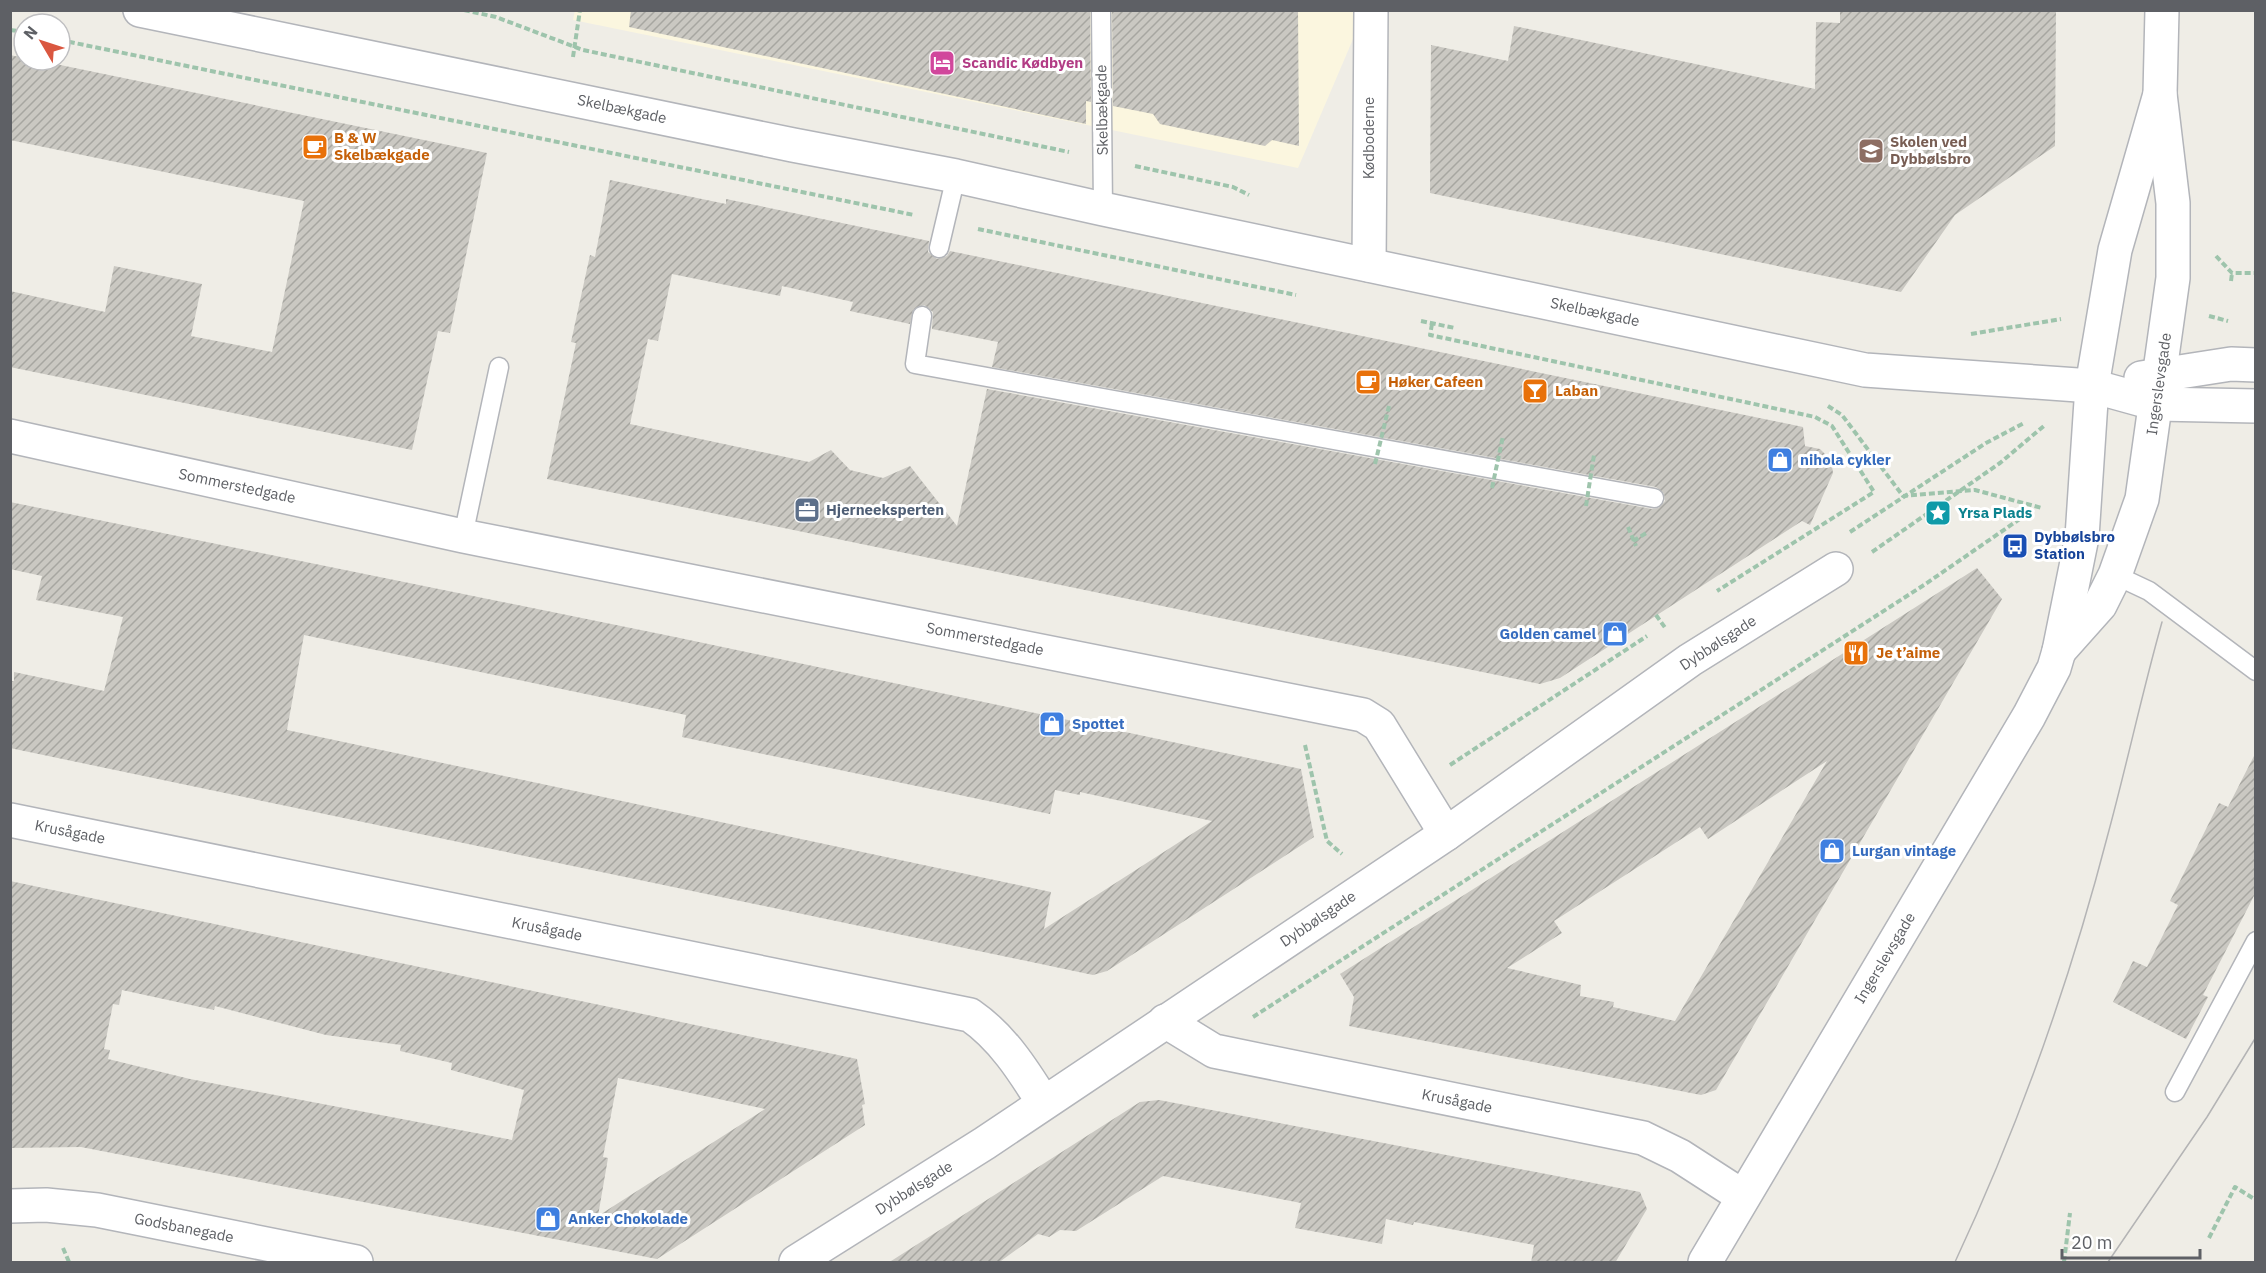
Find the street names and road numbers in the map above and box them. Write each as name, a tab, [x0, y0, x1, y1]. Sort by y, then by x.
street label: Skelbækgade	[1091, 64, 1112, 156]
street label: Skelbækgade	[576, 90, 669, 127]
street label: Kødboderne	[1359, 97, 1378, 179]
street label: Skelbækgade	[1549, 293, 1642, 330]
street label: Ingerslevsgade	[2142, 332, 2175, 436]
street label: Sommerstedgade	[177, 464, 297, 507]
street label: Dybbølsgade	[1676, 611, 1760, 674]
street label: Sommerstedgade	[925, 618, 1045, 659]
street label: Krusågade	[33, 815, 107, 848]
street label: Dybbølsgade	[1276, 886, 1359, 951]
street label: Ingerslevsgade	[1850, 909, 1919, 1007]
street label: Krusågade	[510, 912, 584, 945]
street label: Krusågade	[1420, 1084, 1494, 1117]
street label: Dybbølsgade	[872, 1156, 956, 1219]
street label: Godsbanegade	[133, 1209, 236, 1246]

